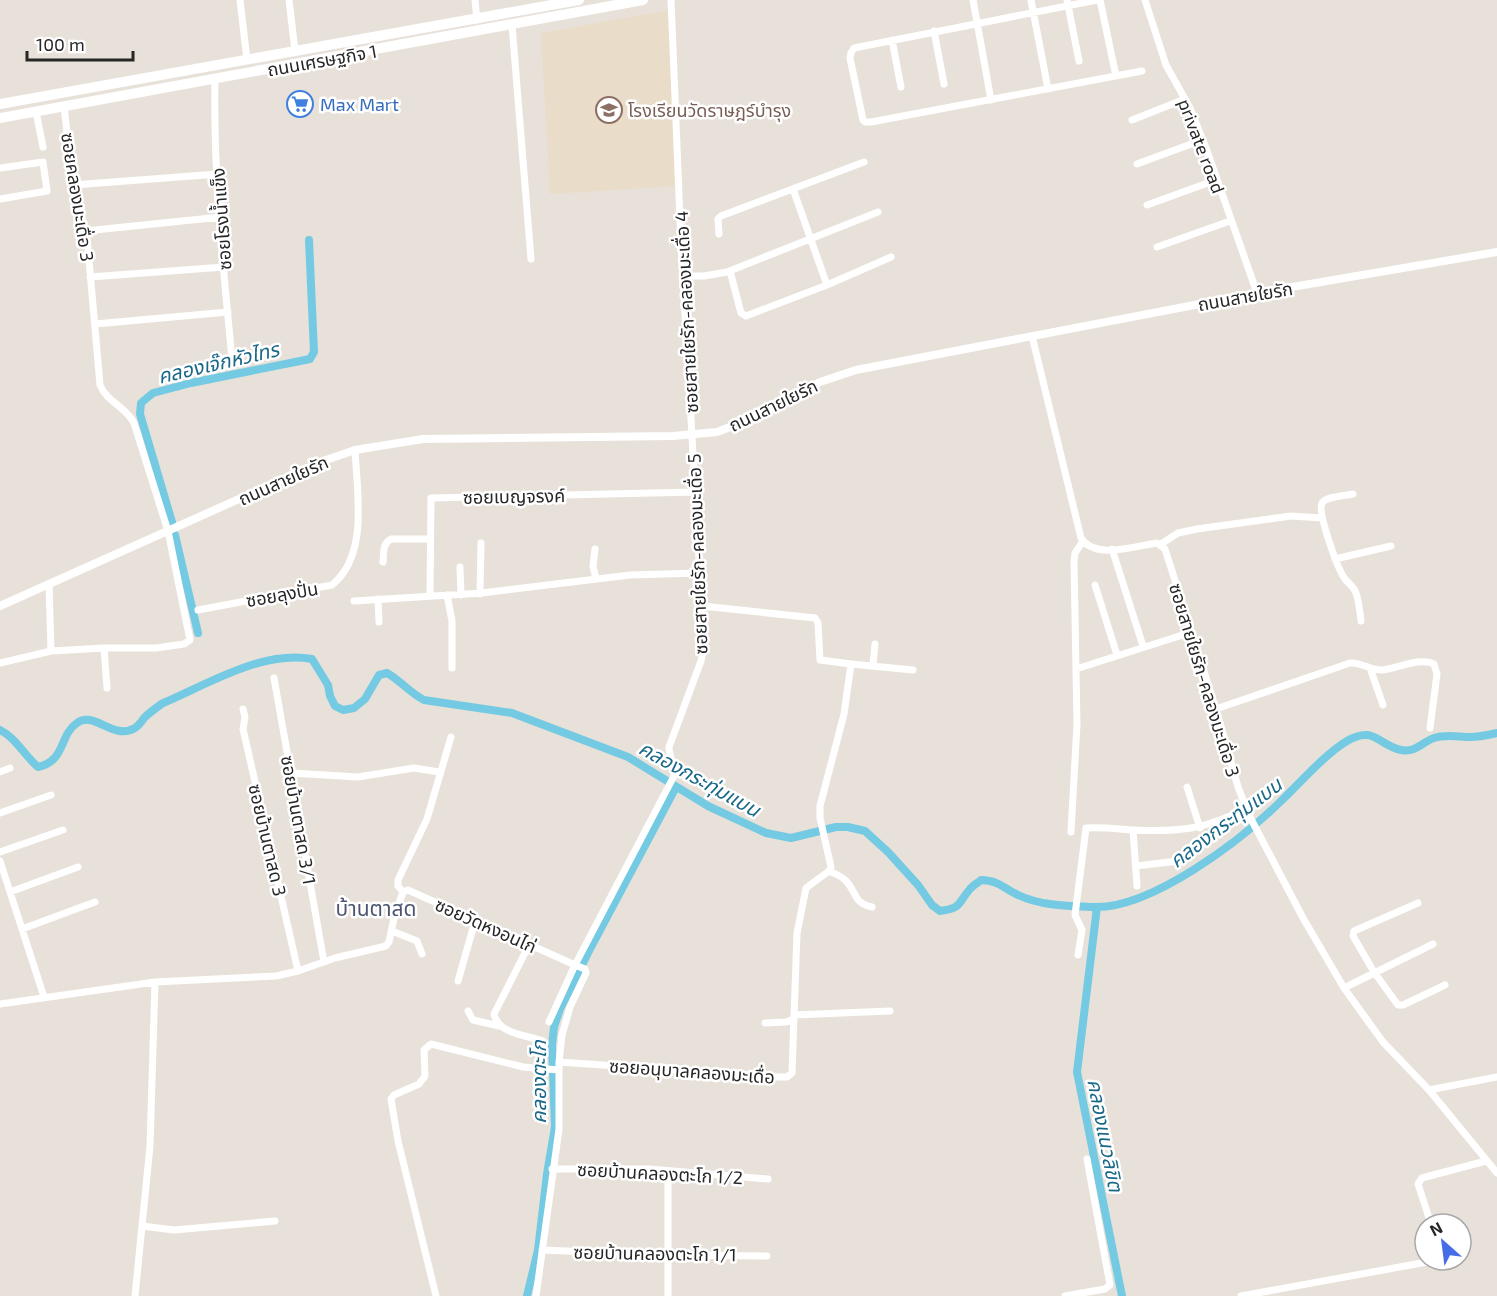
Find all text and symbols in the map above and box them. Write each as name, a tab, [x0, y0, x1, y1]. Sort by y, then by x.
scale bar	[27, 24, 134, 62]
text: 100 m	[36, 33, 85, 55]
street label: ถนนเศรษฐกิจ 1	[265, 40, 379, 80]
supermarket icon: Max Mart	[285, 89, 315, 119]
place label: Max Mart	[320, 93, 399, 115]
school or university icon: โรงเรียนวัดราษฎร์บํารุง	[594, 95, 624, 125]
street label: private road	[1174, 96, 1230, 196]
place label: โรงเรียนวัดราษฎร์บํารุง	[628, 99, 791, 122]
street label: ซอยคลองมะเดื่อ 3	[57, 131, 100, 263]
street label: ซอยโรงน้ำแข็ง	[205, 167, 236, 271]
street label: ซอยสายใยรัก-คลองมะเดื่อ 4	[669, 210, 702, 414]
street label: ถนนสายใยรัก	[1196, 277, 1294, 315]
water label: คลองเจ๊กหัวไทร	[155, 336, 282, 388]
street label: ถนนสายใยรัก	[725, 374, 821, 436]
street label: ถนนสายใยรัก	[235, 450, 331, 510]
street label: ซอยสายใยรัก-คลองมะเดื่อ 5	[681, 453, 712, 655]
street label: ซอยเบญจรงค์	[463, 484, 565, 508]
street label: ซอยลุงปั่น	[244, 577, 320, 612]
street label: ซอยสายใยรัก-คลองมะเดื่อ 3	[1165, 580, 1246, 780]
water label: คลองกระทุ่มแบน	[634, 735, 766, 824]
street label: ซอยบ้านตาสด 3/1	[277, 754, 321, 886]
water label: คลองกระทุ่มแบน	[1164, 771, 1288, 874]
street label: ซอยบ้านตาสด 3	[244, 782, 292, 898]
street label: ซอยวัดหงอนไก่	[432, 893, 540, 957]
district label: บ้านตาสด	[336, 895, 416, 920]
water label: คลองตะโก	[526, 1039, 550, 1124]
street label: ซอยอนุบาลคลองมะเดื่อ	[608, 1053, 776, 1089]
water label: คลองแนวลิขิต	[1083, 1077, 1129, 1195]
street label: ซอยบ้านคลองตะโก 1/2	[577, 1158, 743, 1188]
north arrow	[1413, 1212, 1473, 1272]
text: N	[1426, 1217, 1445, 1239]
street label: ซอยบ้านคลองตะโก 1/1	[573, 1241, 737, 1265]

